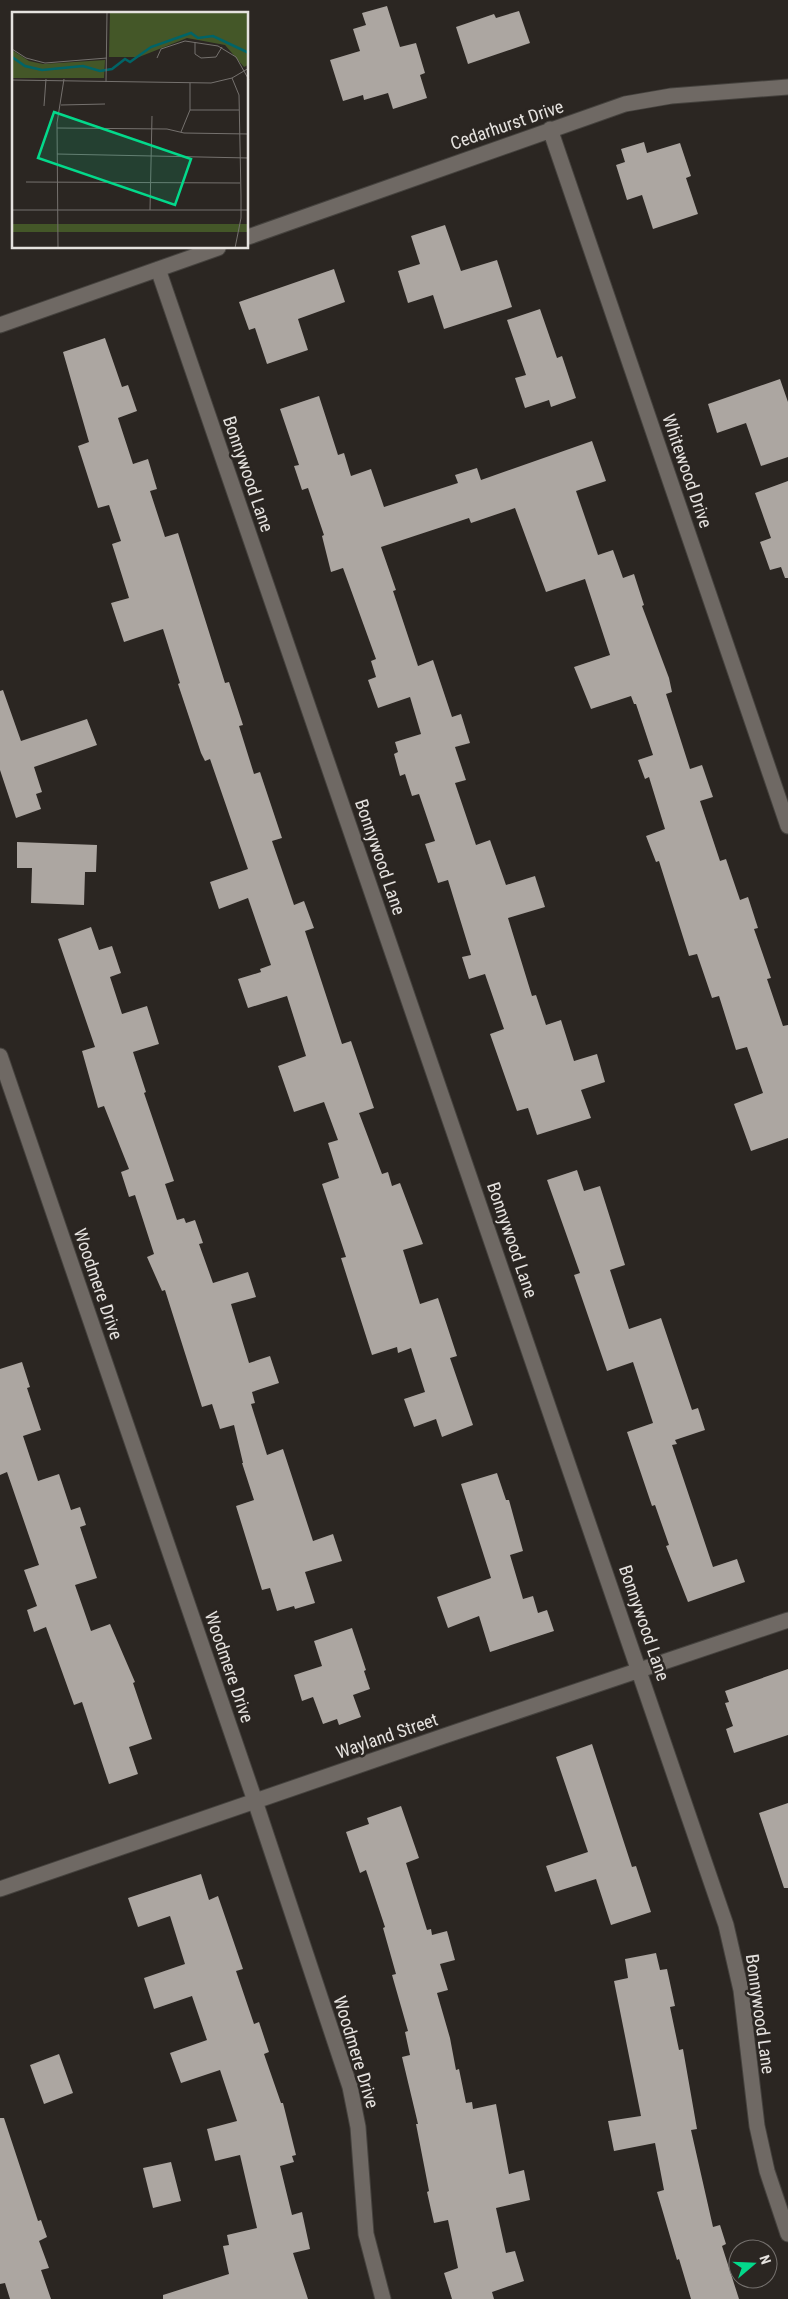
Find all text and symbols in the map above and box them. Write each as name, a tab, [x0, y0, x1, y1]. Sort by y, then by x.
inset map	[12, 12, 249, 249]
street label: Cedarhurst Drive	[448, 95, 566, 154]
street label: Whitewood Drive	[658, 411, 717, 531]
street label: Bonnywood Lane	[219, 413, 278, 534]
street label: Bonnywood Lane	[351, 796, 410, 917]
street label: Bonnywood Lane	[483, 1179, 542, 1300]
street label: Woodmere Drive	[70, 1225, 127, 1342]
street label: Bonnywood Lane	[615, 1562, 674, 1683]
street label: Woodmere Drive	[201, 1608, 258, 1725]
street label: Wayland Street	[333, 1708, 440, 1763]
street label: Bonnywood Lane	[742, 1953, 779, 2075]
street label: Woodmere Drive	[329, 1993, 384, 2111]
north arrow	[728, 2239, 778, 2289]
text: N	[756, 2253, 774, 2266]

